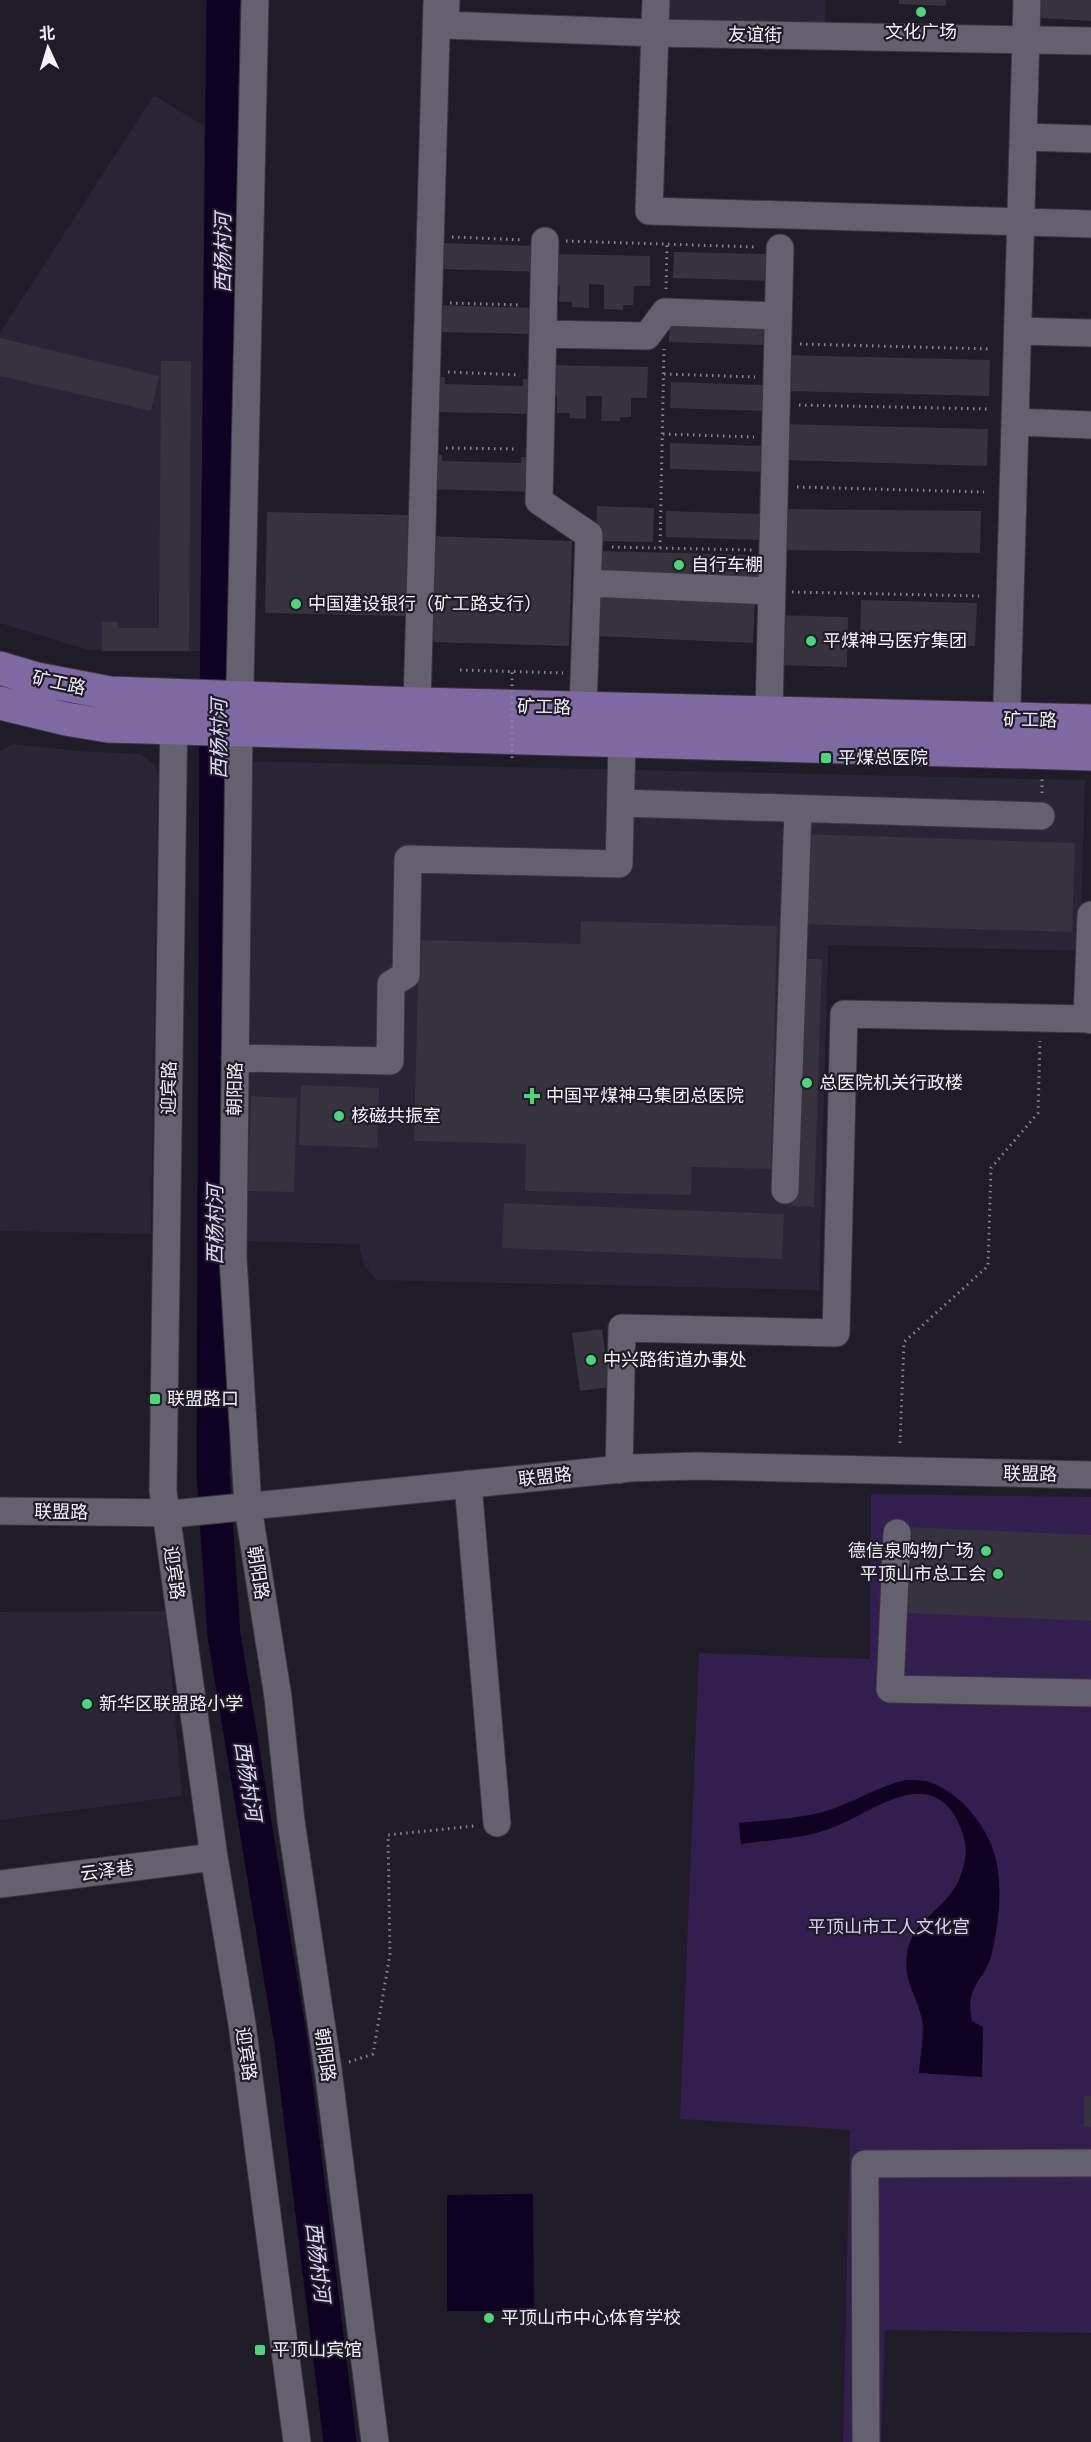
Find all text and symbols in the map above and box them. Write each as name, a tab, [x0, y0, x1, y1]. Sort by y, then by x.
marker: 文化广场	[914, 5, 928, 19]
north arrow	[18, 18, 78, 78]
place label: 文化广场	[885, 19, 957, 44]
text: 北	[38, 22, 56, 46]
street label: 友谊街	[728, 22, 782, 47]
water label: 西杨村河	[209, 209, 237, 293]
place label: 自行车棚	[691, 552, 763, 577]
marker: 自行车棚	[672, 558, 686, 572]
place label: 中国建设银行（矿工路支行）	[308, 591, 542, 616]
marker: 中国建设银行（矿工路支行）	[289, 597, 303, 611]
place label: 平煤神马医疗集团	[823, 628, 967, 653]
marker: 平煤神马医疗集团	[804, 634, 818, 648]
street label: 矿工路	[30, 665, 88, 700]
street label: 矿工路	[517, 694, 571, 719]
water label: 西杨村河	[205, 695, 233, 779]
street label: 矿工路	[1003, 707, 1057, 732]
place label: 平煤总医院	[838, 745, 928, 770]
marker: 平煤总医院	[819, 751, 833, 765]
street label: 迎宾路	[156, 1061, 181, 1115]
street label: 朝阳路	[222, 1062, 247, 1116]
place label: 总医院机关行政楼	[819, 1070, 963, 1095]
marker: 总医院机关行政楼	[800, 1076, 814, 1090]
place label: 中国平煤神马集团总医院	[546, 1083, 744, 1108]
marker: 中国平煤神马集团总医院	[523, 1087, 541, 1105]
place label: 核磁共振室	[351, 1103, 441, 1128]
marker: 核磁共振室	[332, 1109, 346, 1123]
water label: 西杨村河	[201, 1181, 229, 1265]
place label: 中兴路街道办事处	[603, 1347, 747, 1372]
marker: 中兴路街道办事处	[584, 1353, 598, 1367]
place label: 联盟路口	[167, 1386, 239, 1411]
marker: 联盟路口	[148, 1392, 162, 1406]
street label: 联盟路	[517, 1461, 573, 1492]
street label: 联盟路	[1003, 1461, 1057, 1486]
street label: 联盟路	[34, 1499, 88, 1524]
place label: 德信泉购物广场	[848, 1538, 974, 1563]
street label: 迎宾路	[158, 1544, 191, 1601]
street label: 朝阳路	[242, 1544, 275, 1602]
marker: 德信泉购物广场	[979, 1544, 993, 1558]
place label: 平顶山市总工会	[860, 1561, 986, 1586]
marker: 平顶山市总工会	[991, 1567, 1005, 1581]
place label: 新华区联盟路小学	[99, 1691, 243, 1716]
marker: 新华区联盟路小学	[80, 1697, 94, 1711]
water label: 西杨村河	[228, 1739, 269, 1827]
street label: 云泽巷	[79, 1855, 135, 1886]
park label: 平顶山市工人文化宫	[808, 1914, 970, 1939]
street label: 迎宾路	[230, 2025, 263, 2082]
street label: 朝阳路	[309, 2026, 342, 2083]
water label: 西杨村河	[299, 2221, 337, 2307]
place label: 平顶山市中心体育学校	[501, 2305, 681, 2330]
marker: 平顶山市中心体育学校	[482, 2311, 496, 2325]
place label: 平顶山宾馆	[272, 2337, 362, 2362]
marker: 平顶山宾馆	[253, 2343, 267, 2357]

